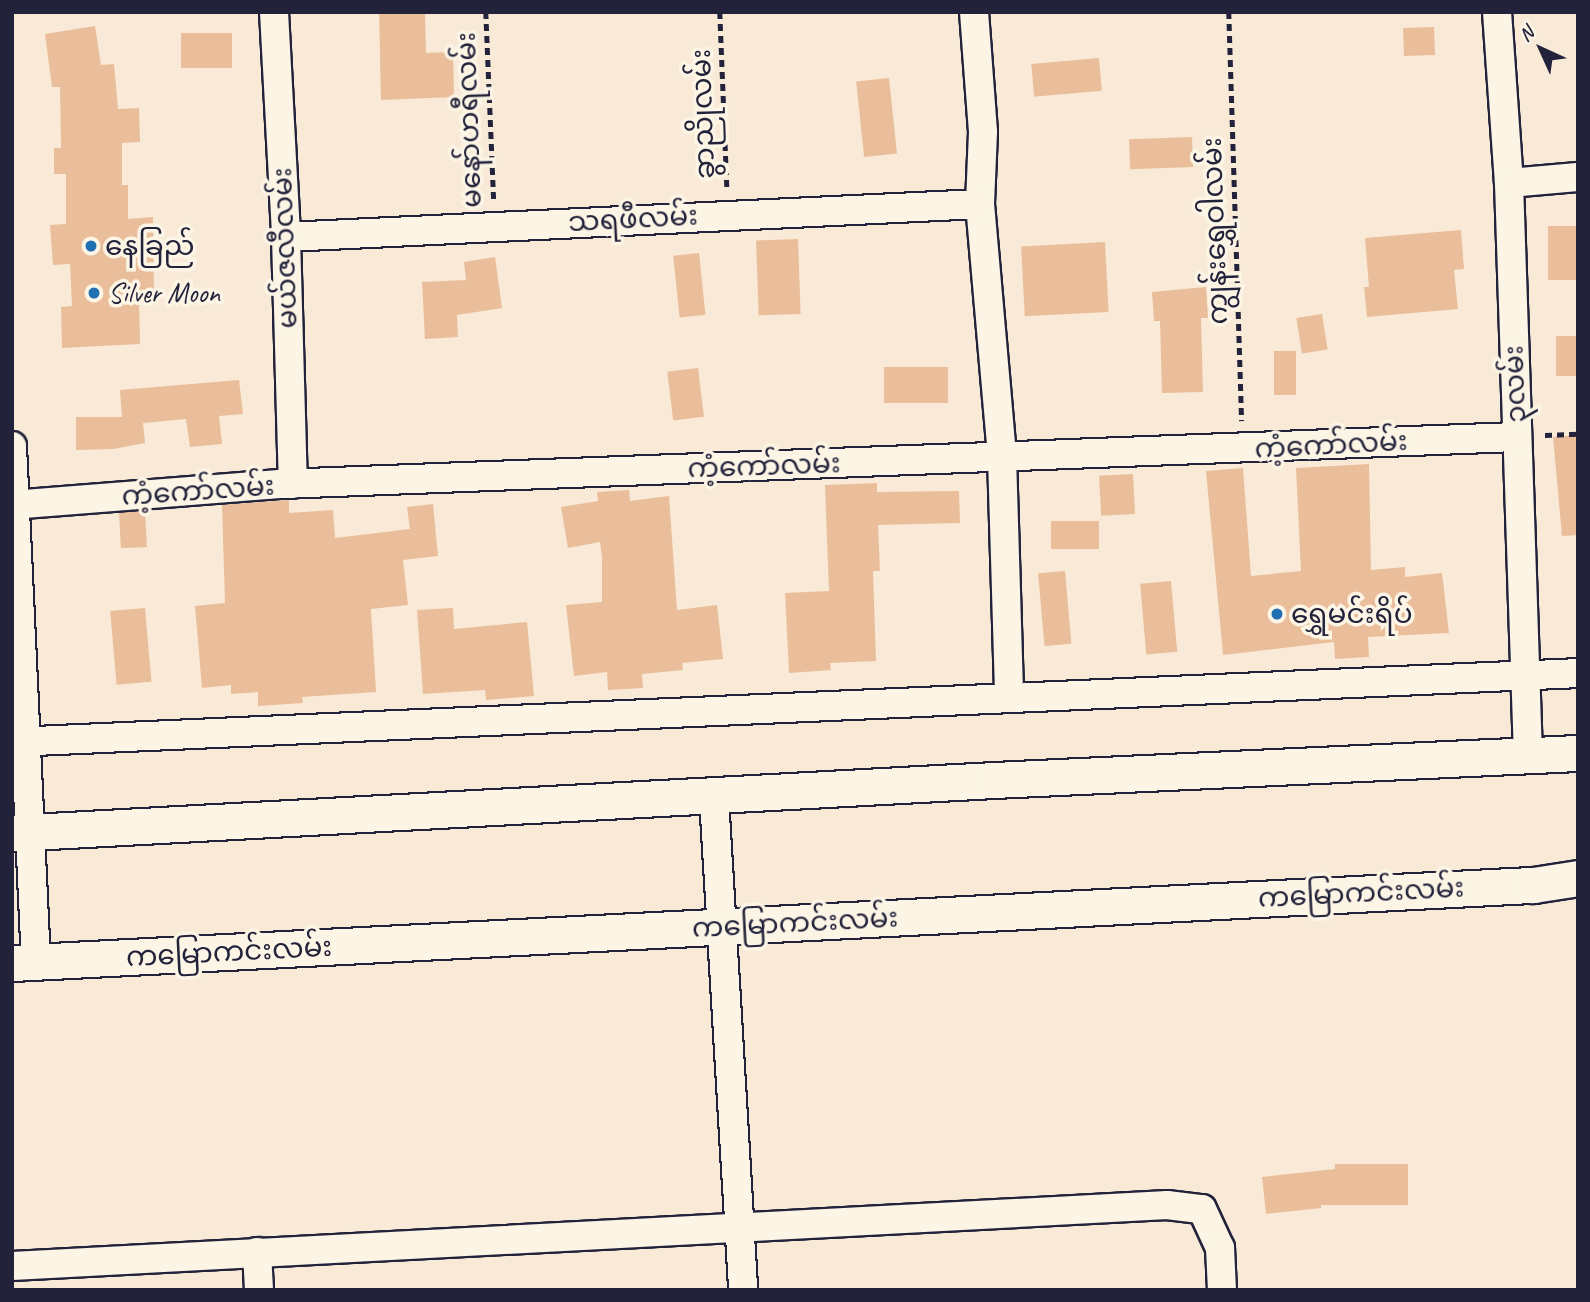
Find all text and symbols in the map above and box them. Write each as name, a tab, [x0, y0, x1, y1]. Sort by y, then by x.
north arrow	[1506, 14, 1576, 84]
text: N	[1514, 22, 1539, 47]
street label: မနော်ဟရီလမ်း	[449, 32, 489, 208]
street label: ခွာညိုလမ်း	[684, 48, 722, 180]
street label: ကျွန်းရွှေဝါလမ်း	[1195, 137, 1235, 325]
street label: မယ်ဇလီလမ်း	[265, 167, 305, 329]
street label: သရဖီလမ်း	[567, 199, 699, 239]
place label: နေခြည်	[105, 229, 195, 263]
marker: နေခြည်	[83, 238, 99, 254]
place label: Silver Moon	[108, 276, 220, 310]
marker: Silver Moon	[86, 285, 102, 301]
street label: ၃လမ်း	[1497, 345, 1533, 423]
street label: ကံ့ကော်လမ်း	[1254, 424, 1408, 466]
street label: ကံ့ကော်လမ်း	[687, 447, 841, 485]
street label: ကံ့ကော်လမ်း	[120, 469, 276, 513]
place label: ရွှေမင်းရိပ်	[1291, 597, 1413, 631]
marker: ရွှေမင်းရိပ်	[1269, 606, 1285, 622]
street label: ကမြောကင်းလမ်း	[1257, 871, 1465, 915]
street label: ကမြောကင်းလမ်း	[691, 901, 899, 945]
street label: ကမြောကင်းလမ်း	[125, 930, 333, 974]

